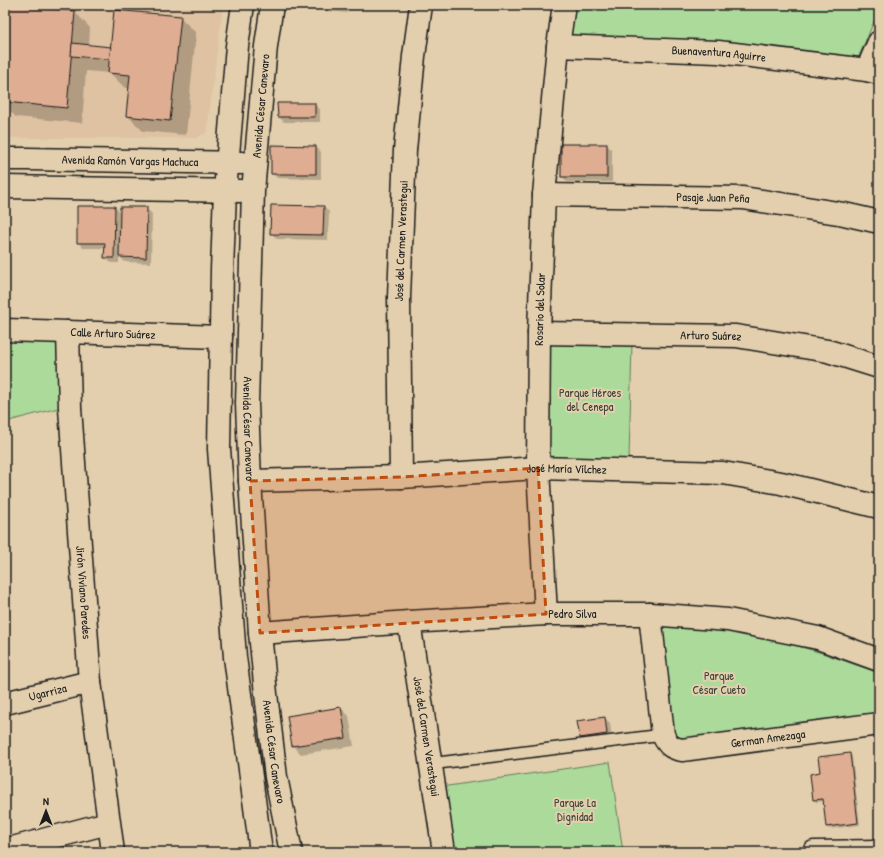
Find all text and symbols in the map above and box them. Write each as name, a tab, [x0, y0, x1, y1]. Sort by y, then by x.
street label: Buenaventura Aguirre	[671, 41, 767, 66]
street label: Avenida César Canevaro	[247, 53, 274, 159]
street label: Avenida Ramón Vargas Machuca	[62, 151, 199, 170]
street label: José del Carmen Verastegui	[390, 180, 412, 302]
street label: Pasaje Juan Peña	[676, 188, 751, 207]
street label: Rosario del Solar	[530, 272, 549, 346]
street label: Calle Arturo Suárez	[70, 323, 156, 343]
street label: Arturo Suárez	[680, 326, 743, 345]
street label: Avenida César Canevaro	[239, 376, 259, 481]
park label: Parque Héroes del Cenepa	[559, 384, 621, 415]
street label: José María Vílchez	[526, 459, 607, 478]
street label: Jirón Viviano Paredes	[72, 545, 96, 640]
street label: Pedro Silva	[548, 605, 597, 622]
park label: Parque César Cueto	[692, 667, 746, 698]
street label: José del Carmen Verastegui	[409, 675, 444, 798]
street label: Ugarriza	[27, 679, 69, 705]
street label: Avenida César Canevaro	[259, 699, 290, 805]
street label: German Amezaga	[730, 725, 807, 751]
north arrow	[26, 791, 66, 831]
text: N	[43, 794, 49, 808]
park label: Parque La Dignidad	[554, 794, 596, 825]

